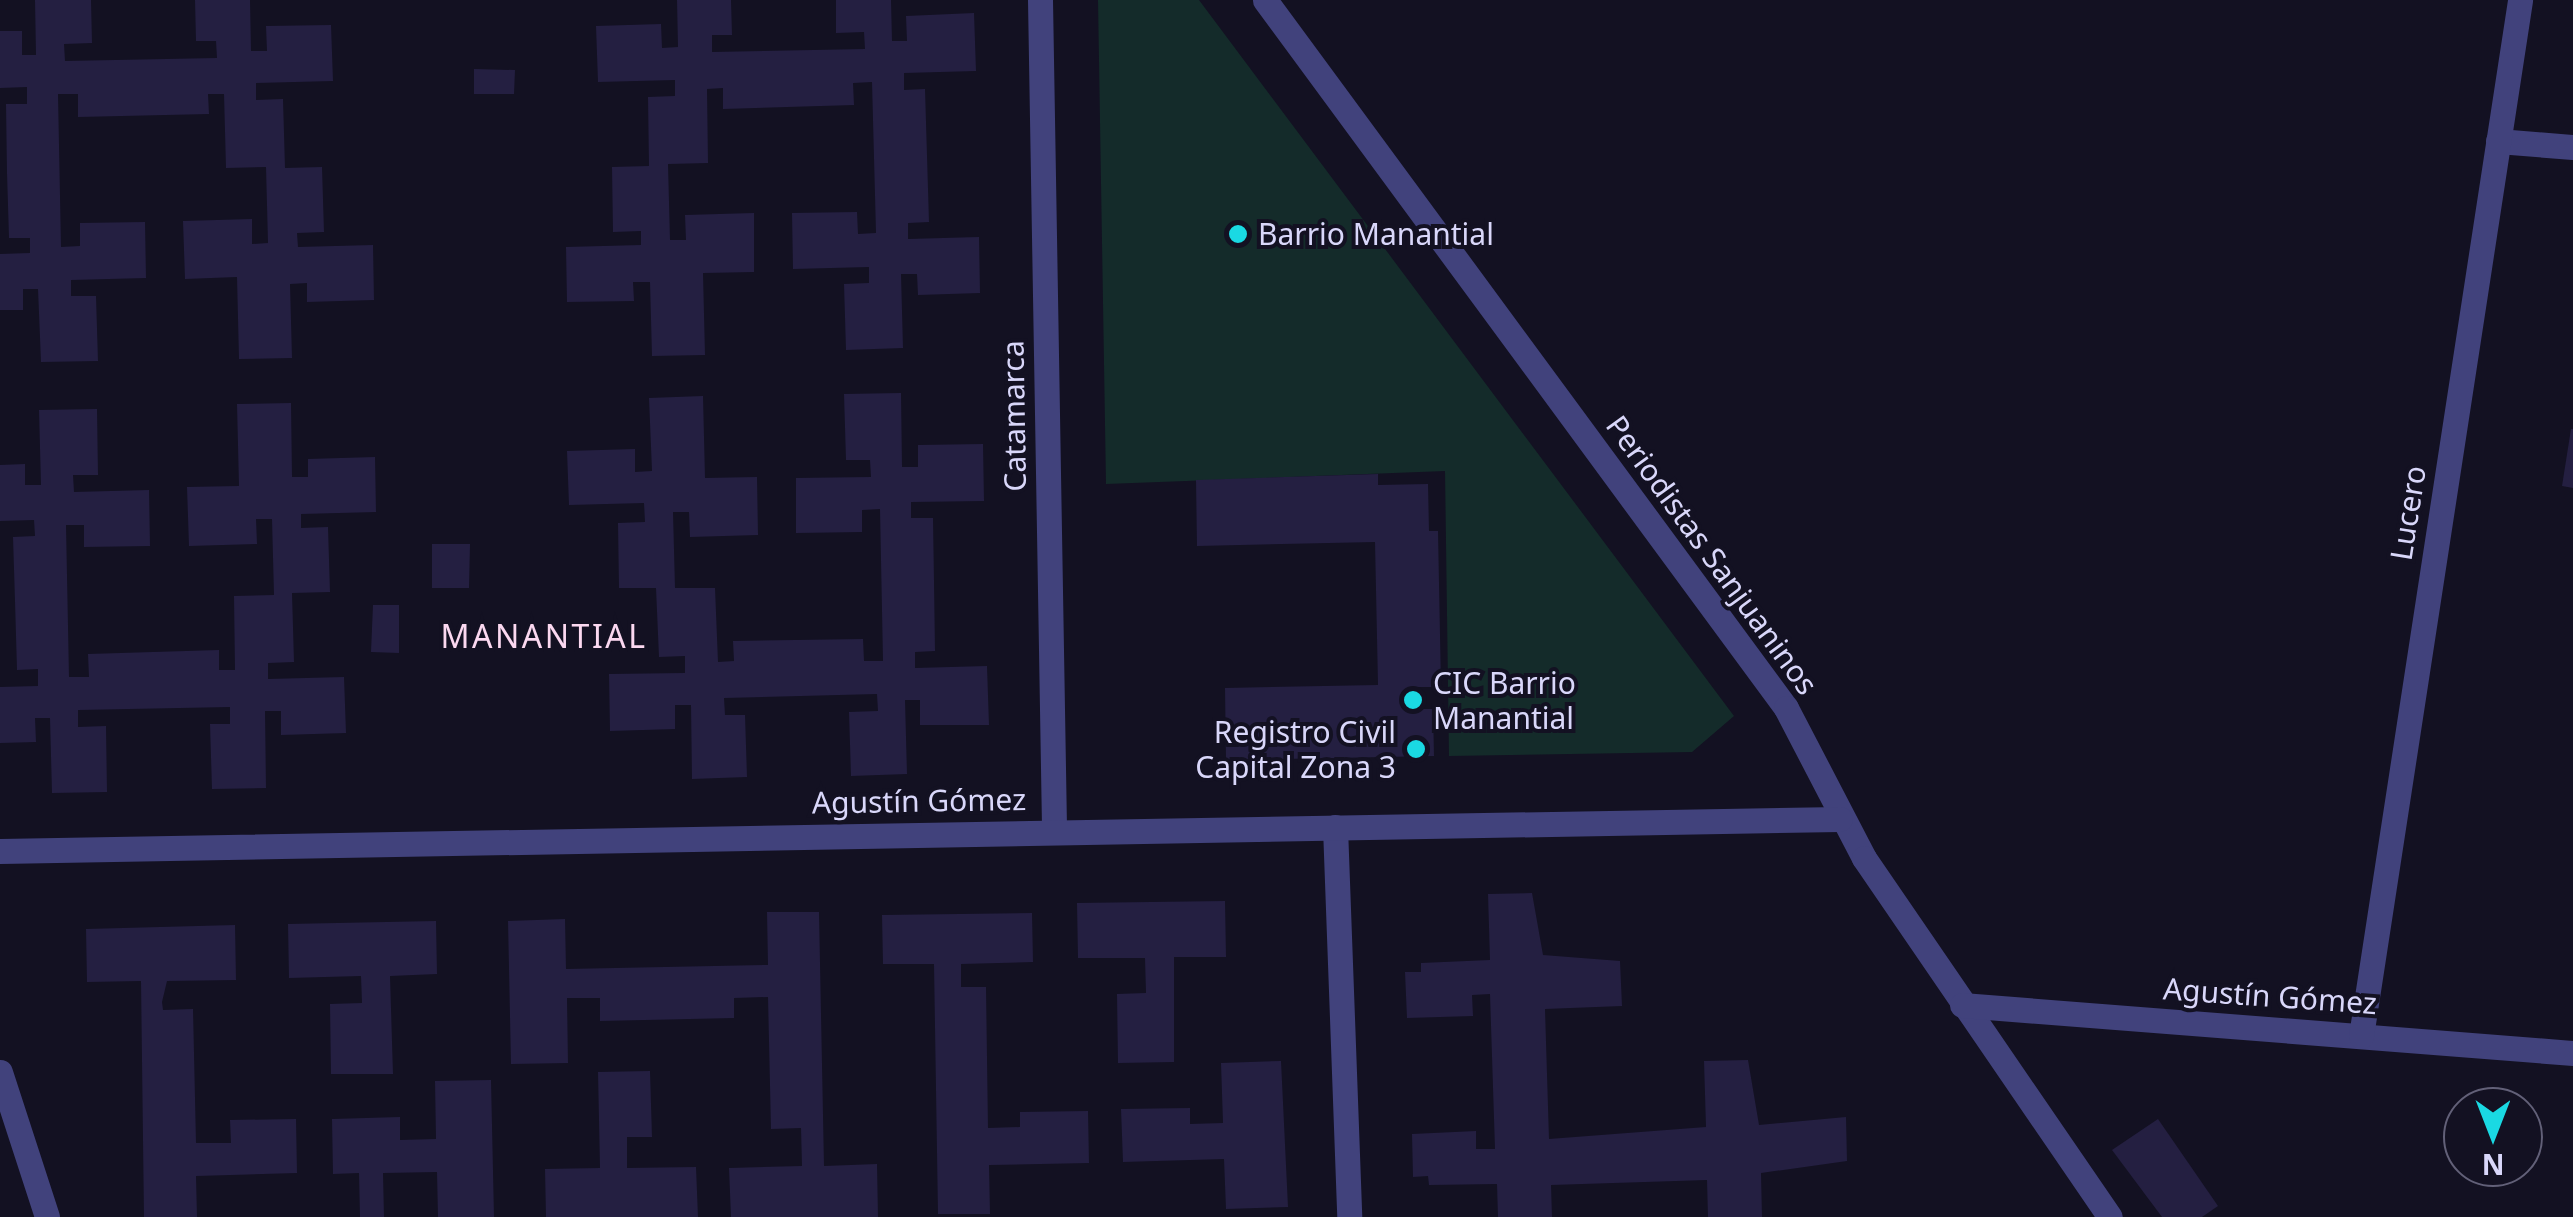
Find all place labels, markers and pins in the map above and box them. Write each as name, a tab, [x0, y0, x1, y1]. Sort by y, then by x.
place label: Barrio Manantial	[1258, 216, 1494, 252]
marker: Barrio Manantial	[1227, 223, 1249, 245]
place label: CIC Barrio Manantial	[1433, 665, 1576, 736]
marker: CIC Barrio Manantial	[1402, 689, 1424, 711]
place label: Registro Civil Capital Zona 3	[1195, 714, 1396, 784]
marker: Registro Civil Capital Zona 3	[1405, 738, 1427, 760]

